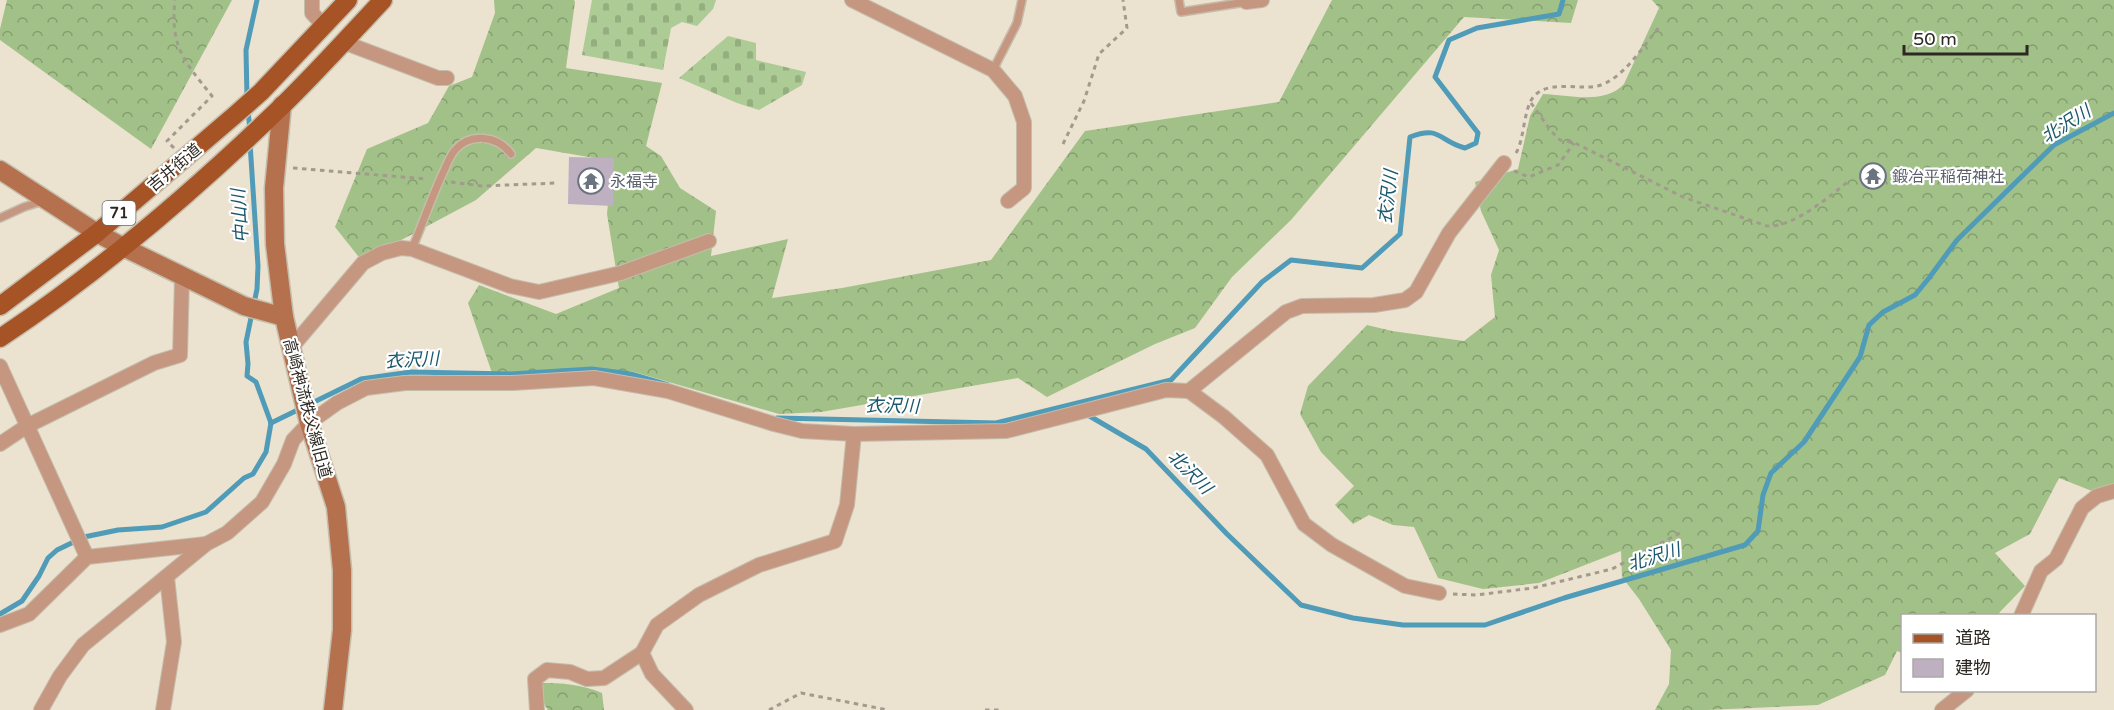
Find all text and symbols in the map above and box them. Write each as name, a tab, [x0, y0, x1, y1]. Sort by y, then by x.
scale bar	[1904, 18, 2027, 56]
text: 50 m	[1913, 28, 1957, 50]
water label: 北沢川	[2037, 99, 2096, 148]
street label: 吉井街道	[144, 140, 206, 196]
temple icon: 鍛冶平稲荷神社	[1858, 161, 1888, 191]
temple icon: 永福寺	[576, 166, 606, 196]
water label: 衣沢川	[1374, 167, 1402, 225]
place label: 鍛冶平稲荷神社	[1892, 167, 2004, 187]
place label: 永福寺	[610, 172, 658, 192]
water label: 中山川	[227, 186, 253, 244]
road number: 71	[102, 201, 136, 225]
street label: 高崎神流秩父線旧道	[279, 336, 335, 480]
water label: 衣沢川	[384, 347, 442, 372]
water label: 衣沢川	[865, 395, 921, 418]
water label: 北沢川	[1163, 445, 1218, 500]
water label: 北沢川	[1625, 538, 1685, 575]
legend	[1901, 614, 2096, 692]
text: 道路	[1955, 627, 1991, 649]
text: 建物	[1955, 657, 1991, 679]

